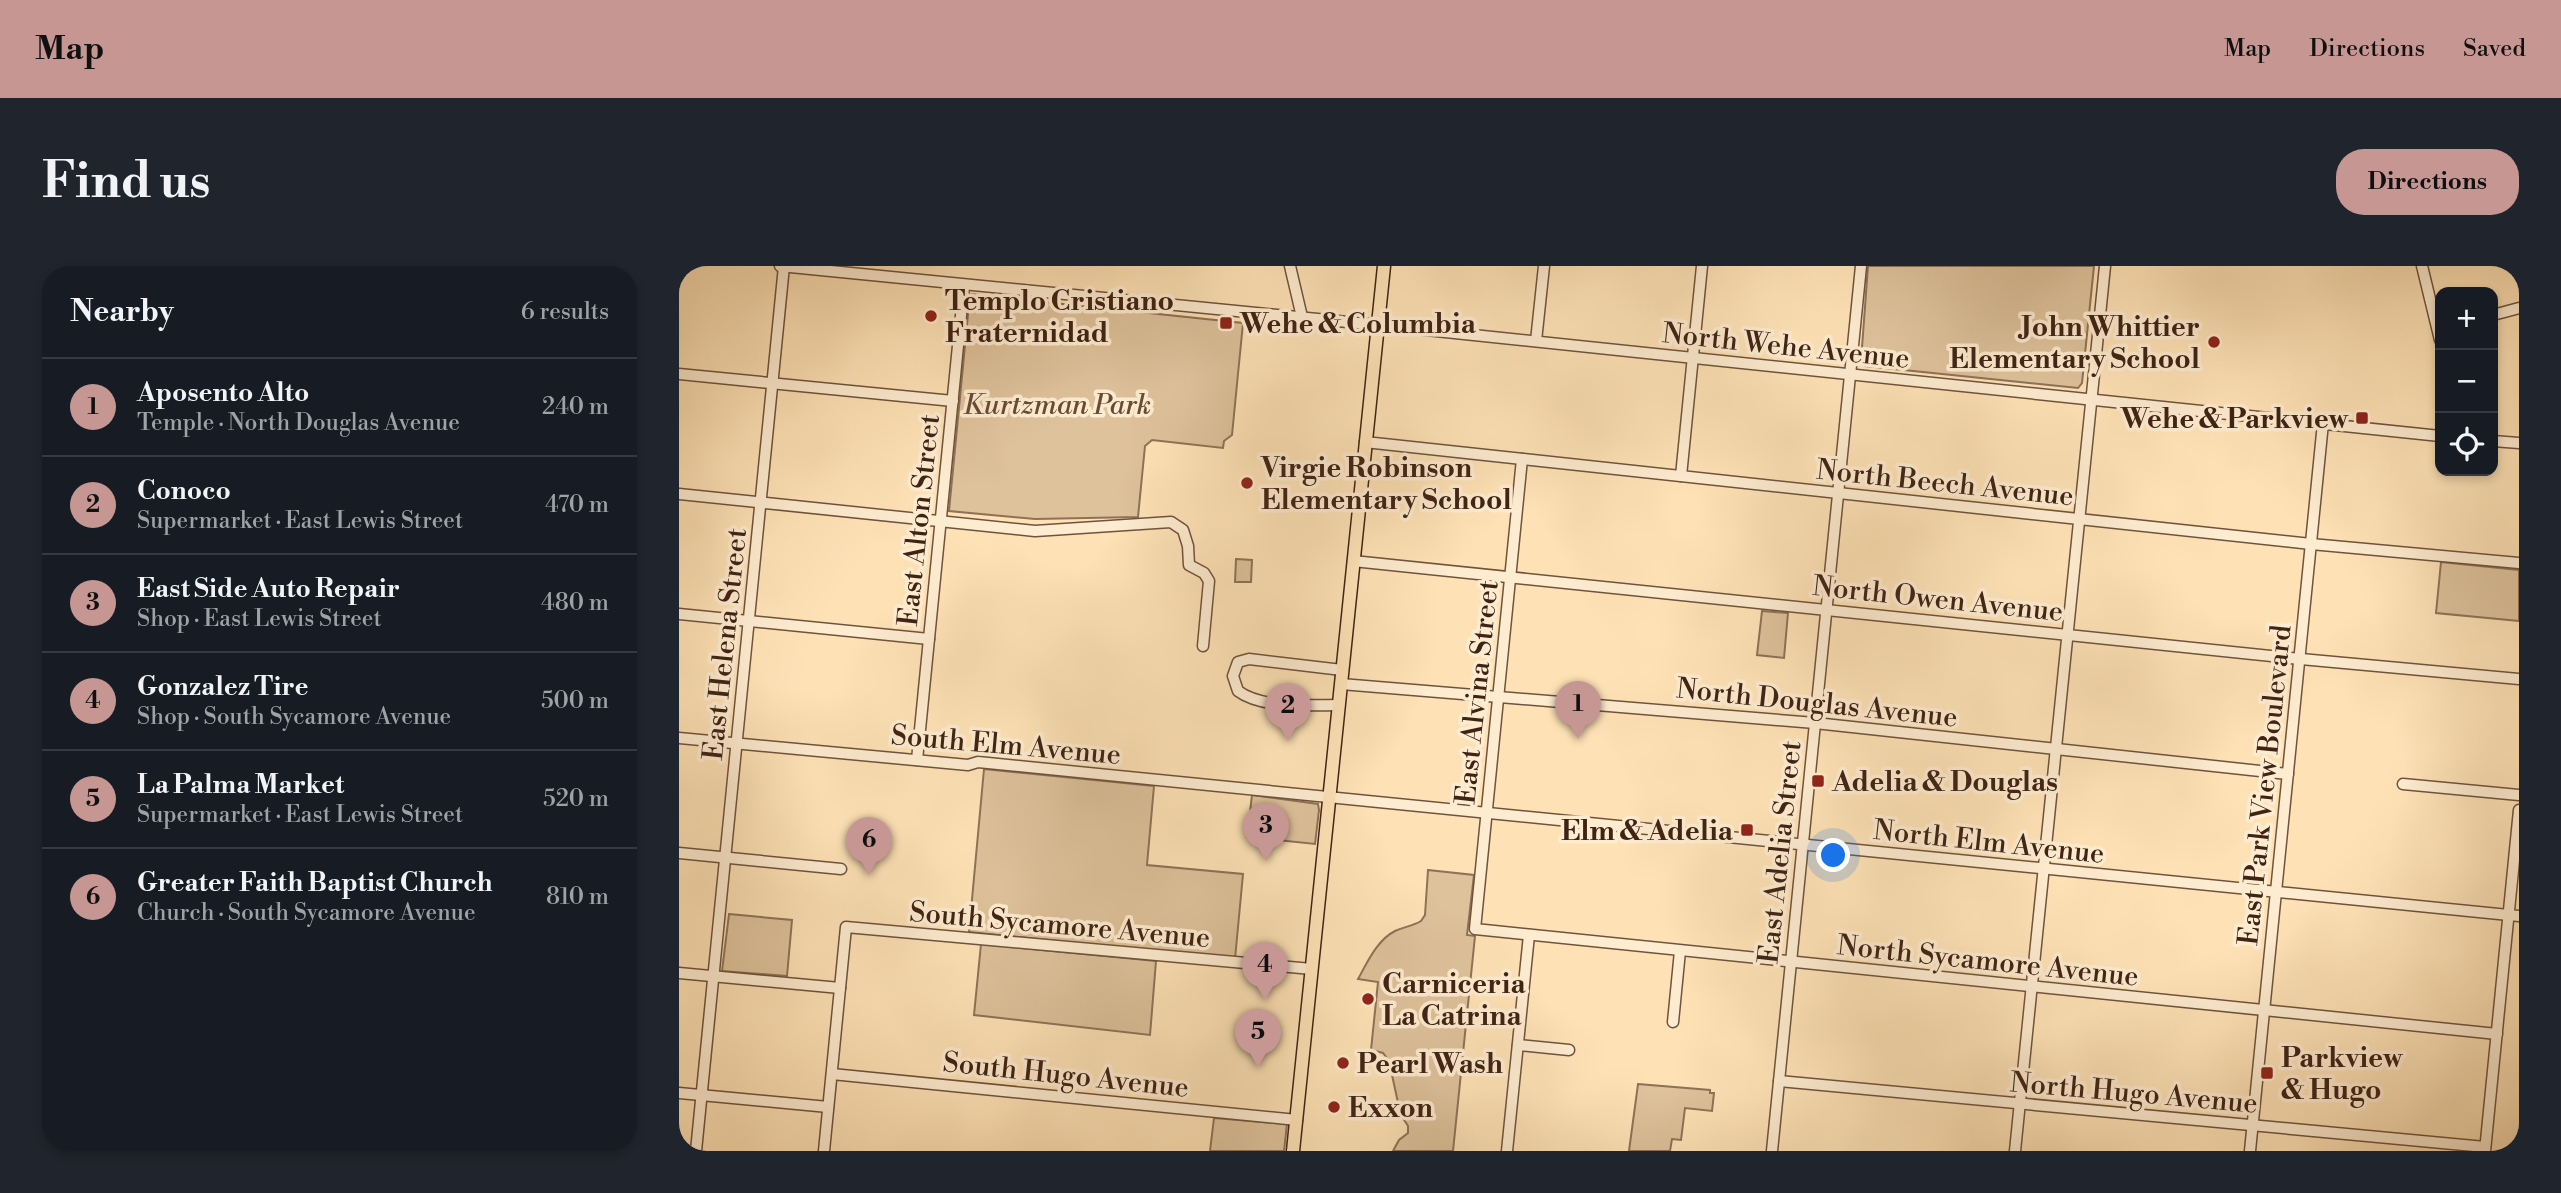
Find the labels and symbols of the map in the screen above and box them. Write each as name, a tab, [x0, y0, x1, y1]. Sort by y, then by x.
place label: Templo Cristiano Fraternidad	[945, 284, 1174, 351]
place label: Wehe & Columbia	[1239, 307, 1477, 342]
marker: Templo Cristiano Fraternidad	[923, 308, 939, 324]
place label: John Whittier Elementary School	[1949, 310, 2200, 377]
marker: Wehe & Columbia	[1218, 315, 1234, 331]
street label: North Wehe Avenue	[1660, 316, 1911, 377]
marker: John Whittier Elementary School	[2206, 334, 2222, 350]
park label: Kurtzman Park	[963, 388, 1151, 423]
place label: Wehe & Parkview	[2120, 402, 2349, 437]
marker: Wehe & Parkview	[2354, 410, 2370, 426]
street label: East Alton Street	[891, 412, 948, 628]
place label: Virgie Robinson Elementary School	[1260, 451, 1512, 518]
street label: North Beech Avenue	[1814, 453, 2075, 514]
marker: Virgie Robinson Elementary School	[1239, 475, 1255, 491]
street label: East Helena Street	[696, 526, 755, 762]
street label: North Owen Avenue	[1811, 569, 2065, 630]
street label: East Alvina Street	[1448, 578, 1507, 806]
street label: East Park View Boulevard	[2231, 623, 2300, 947]
street label: North Douglas Avenue	[1675, 671, 1959, 736]
pin: 1	[1555, 681, 1601, 739]
pin: 2	[1265, 683, 1311, 741]
street label: South Elm Avenue	[889, 718, 1122, 773]
street label: East Adelia Street	[1751, 739, 1810, 965]
place label: Adelia & Douglas	[1831, 765, 2058, 800]
marker: Adelia & Douglas	[1810, 773, 1826, 789]
pin: 3	[1243, 803, 1289, 861]
street label: North Elm Avenue	[1872, 813, 2106, 872]
place label: Elm & Adelia	[1561, 814, 1734, 849]
pin: 6	[846, 817, 892, 875]
marker: Elm & Adelia	[1739, 822, 1755, 838]
your location	[1816, 838, 1850, 872]
street label: South Sycamore Avenue	[908, 895, 1212, 956]
street label: North Sycamore Avenue	[1835, 928, 2140, 995]
pin: 4	[1242, 942, 1288, 1000]
place label: Carniceria La Catrina	[1382, 967, 1526, 1034]
marker: Carniceria La Catrina	[1360, 991, 1376, 1007]
pin: 5	[1235, 1009, 1281, 1067]
place label: Parkview & Hugo	[2281, 1041, 2403, 1108]
street label: South Hugo Avenue	[941, 1045, 1191, 1106]
place label: Pearl Wash	[1357, 1047, 1503, 1082]
marker: Pearl Wash	[1335, 1055, 1351, 1071]
street label: North Hugo Avenue	[2009, 1065, 2259, 1122]
marker: Parkview & Hugo	[2259, 1065, 2275, 1081]
place label: Exxon	[1348, 1091, 1433, 1126]
marker: Exxon	[1326, 1099, 1342, 1115]

